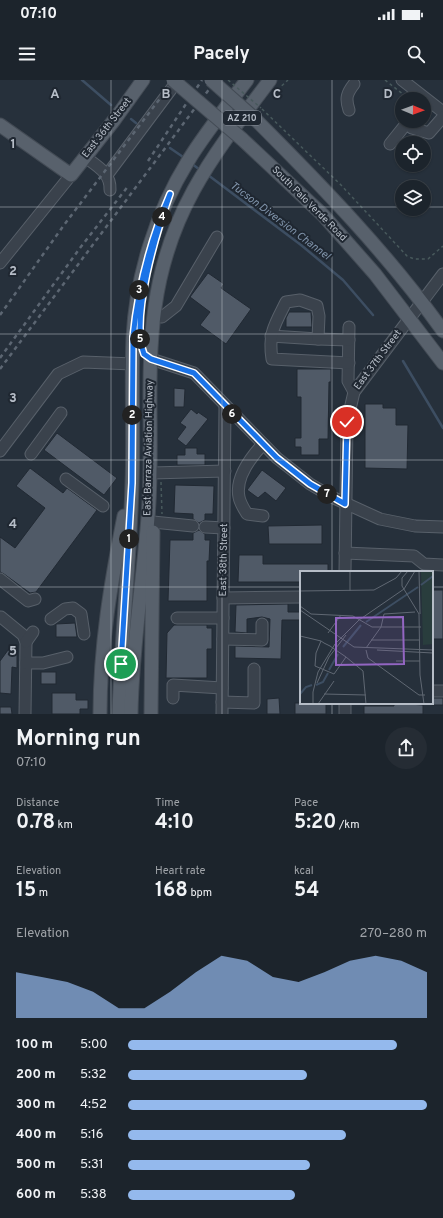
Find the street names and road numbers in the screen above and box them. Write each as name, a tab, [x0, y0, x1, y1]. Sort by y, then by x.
street label: East 36th Street	[79, 95, 135, 161]
road number: AZ 210	[223, 111, 261, 125]
street label: South Palo Verde Road	[269, 164, 349, 244]
street label: East 37th Street	[351, 327, 405, 393]
street label: East Barraza Aviation Highway	[141, 380, 157, 516]
street label: East 38th Street	[217, 523, 231, 597]

